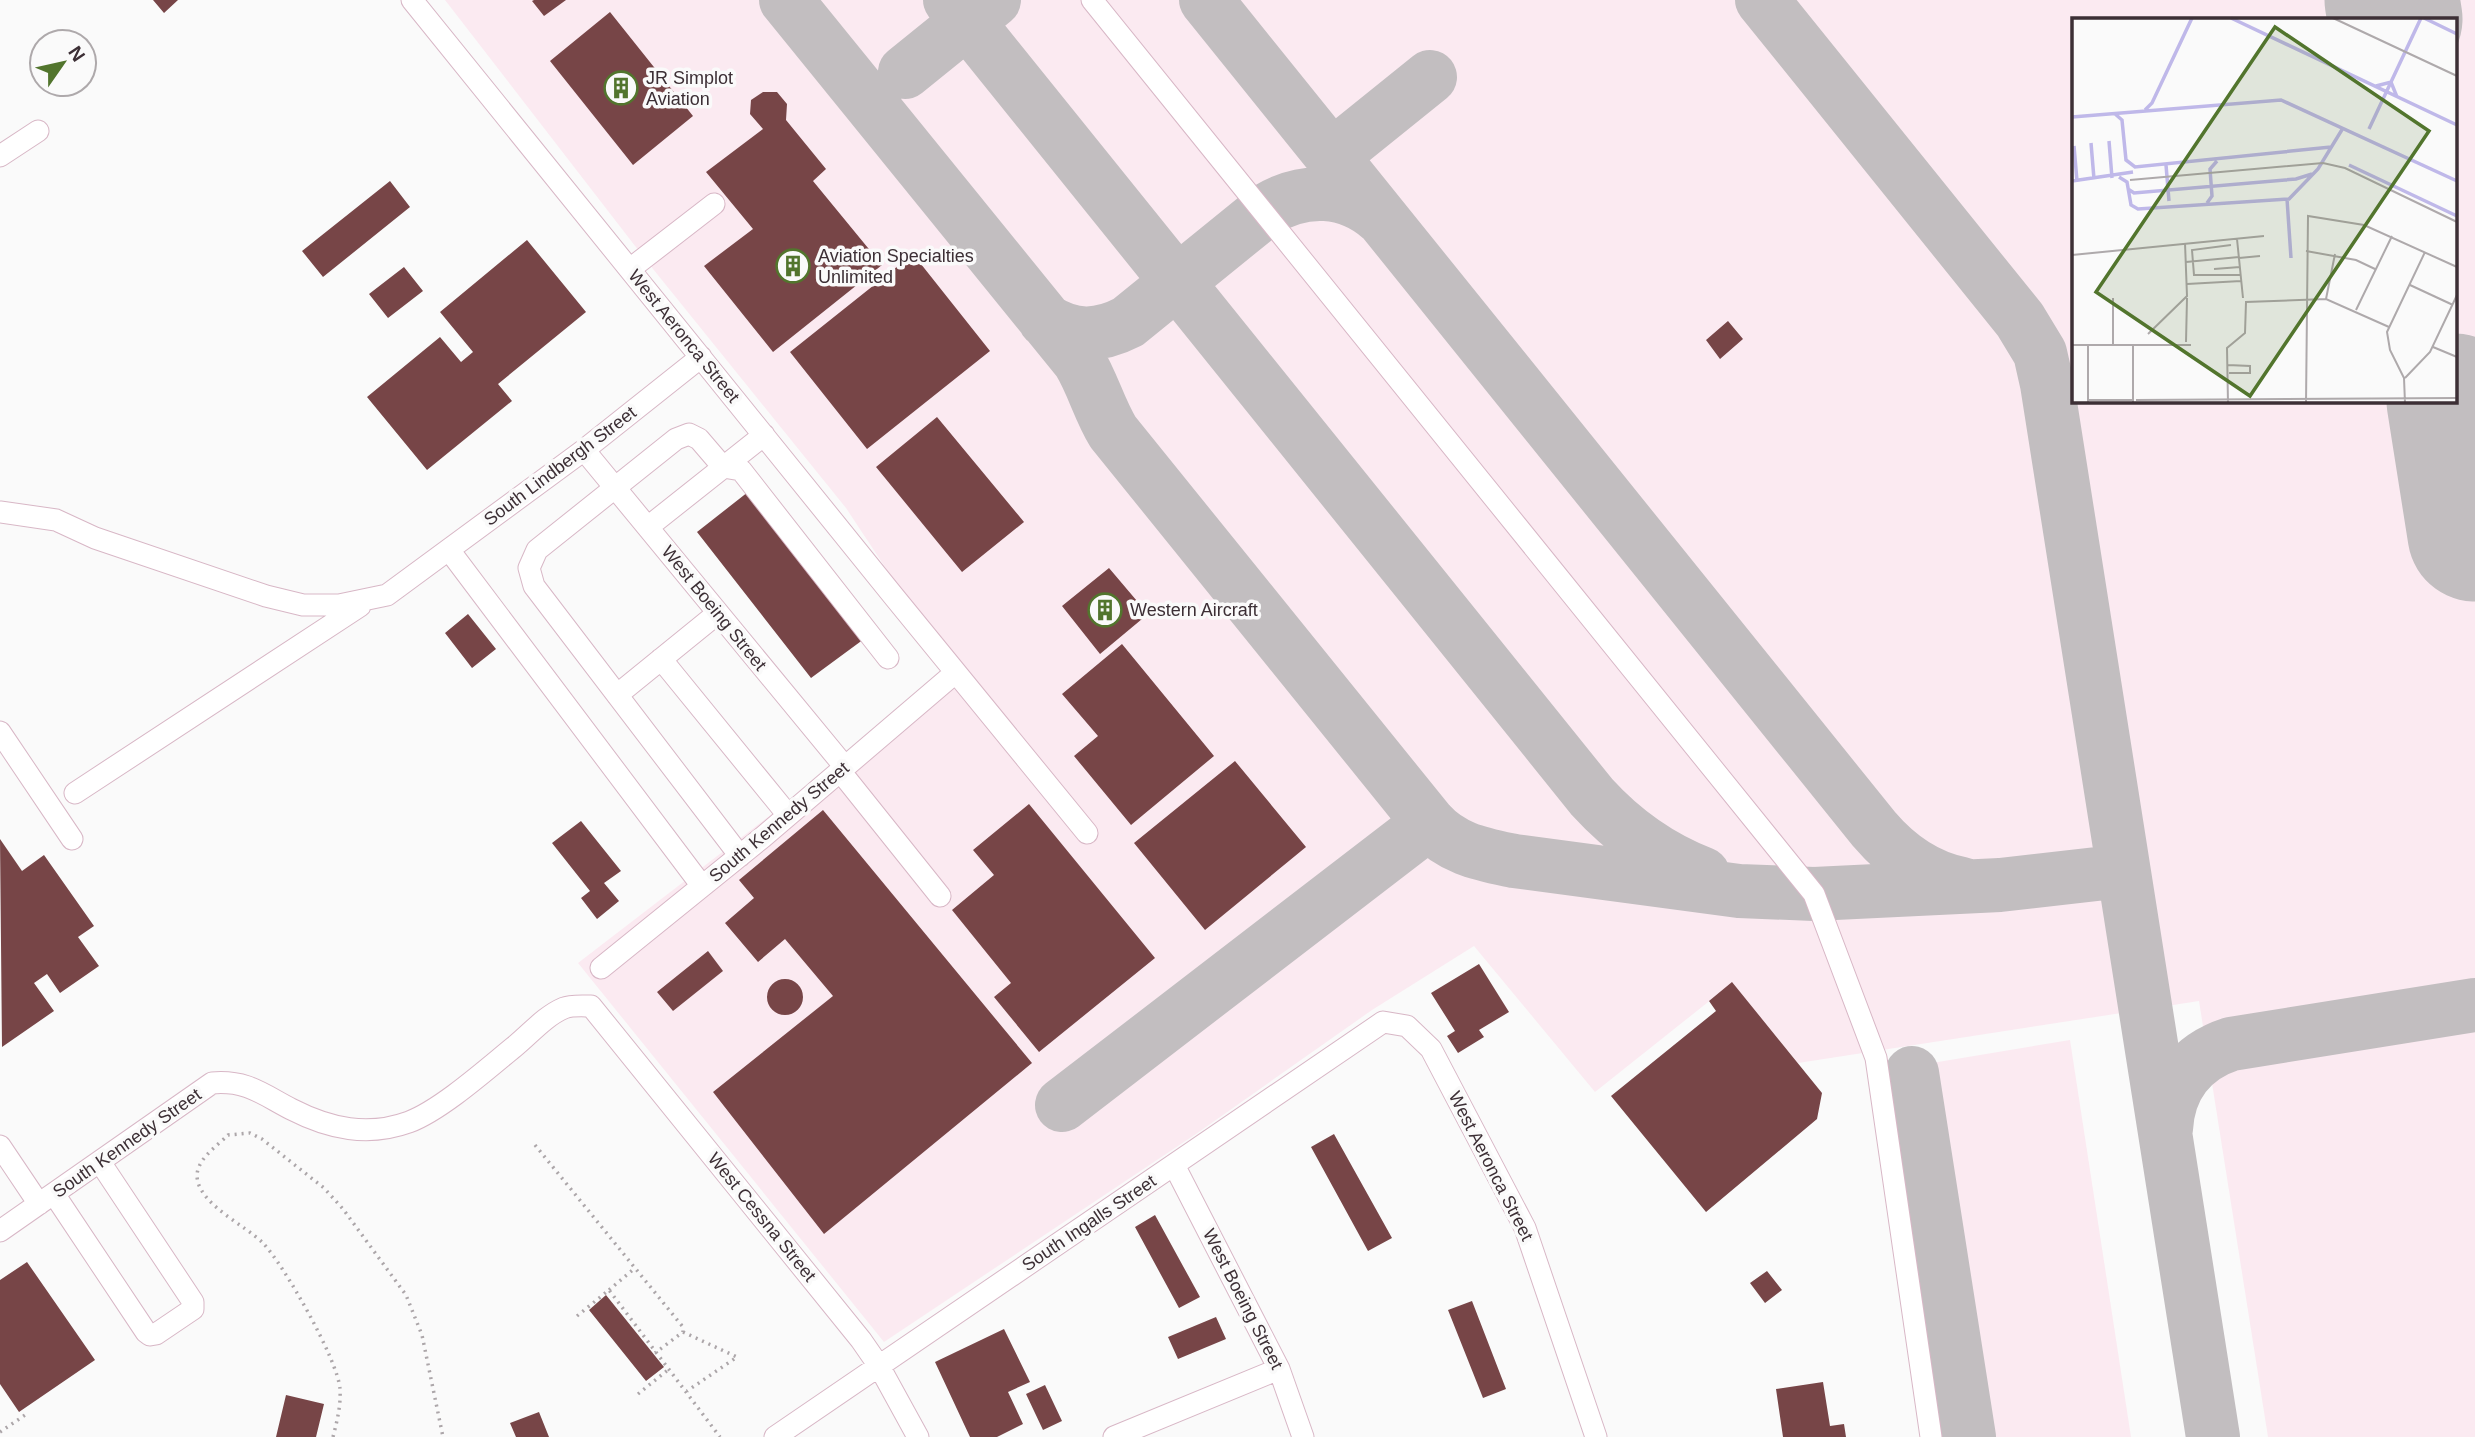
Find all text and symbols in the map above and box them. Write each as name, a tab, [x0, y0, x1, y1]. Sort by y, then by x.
inset map	[2072, 18, 2458, 402]
north arrow	[28, 28, 98, 98]
text: N	[64, 42, 89, 65]
place label: JR Simplot Aviation	[646, 68, 733, 109]
building icon: JR Simplot Aviation	[602, 69, 640, 107]
place label: Aviation Specialties Unlimited	[818, 246, 974, 287]
building icon: Aviation Specialties Unlimited	[774, 247, 812, 285]
street label: West Aeronca Street	[624, 266, 744, 406]
street label: South Lindbergh Street	[480, 402, 640, 530]
street label: West Boeing Street	[658, 542, 770, 674]
building icon: Western Aircraft	[1086, 591, 1124, 629]
place label: Western Aircraft	[1130, 600, 1258, 620]
street label: South Kennedy Street	[705, 758, 853, 886]
street label: South Kennedy Street	[49, 1084, 205, 1202]
street label: West Aeronca Street	[1445, 1088, 1537, 1244]
street label: West Cessna Street	[704, 1149, 820, 1285]
street label: South Ingalls Street	[1018, 1171, 1160, 1275]
street label: West Boeing Street	[1199, 1226, 1287, 1372]

